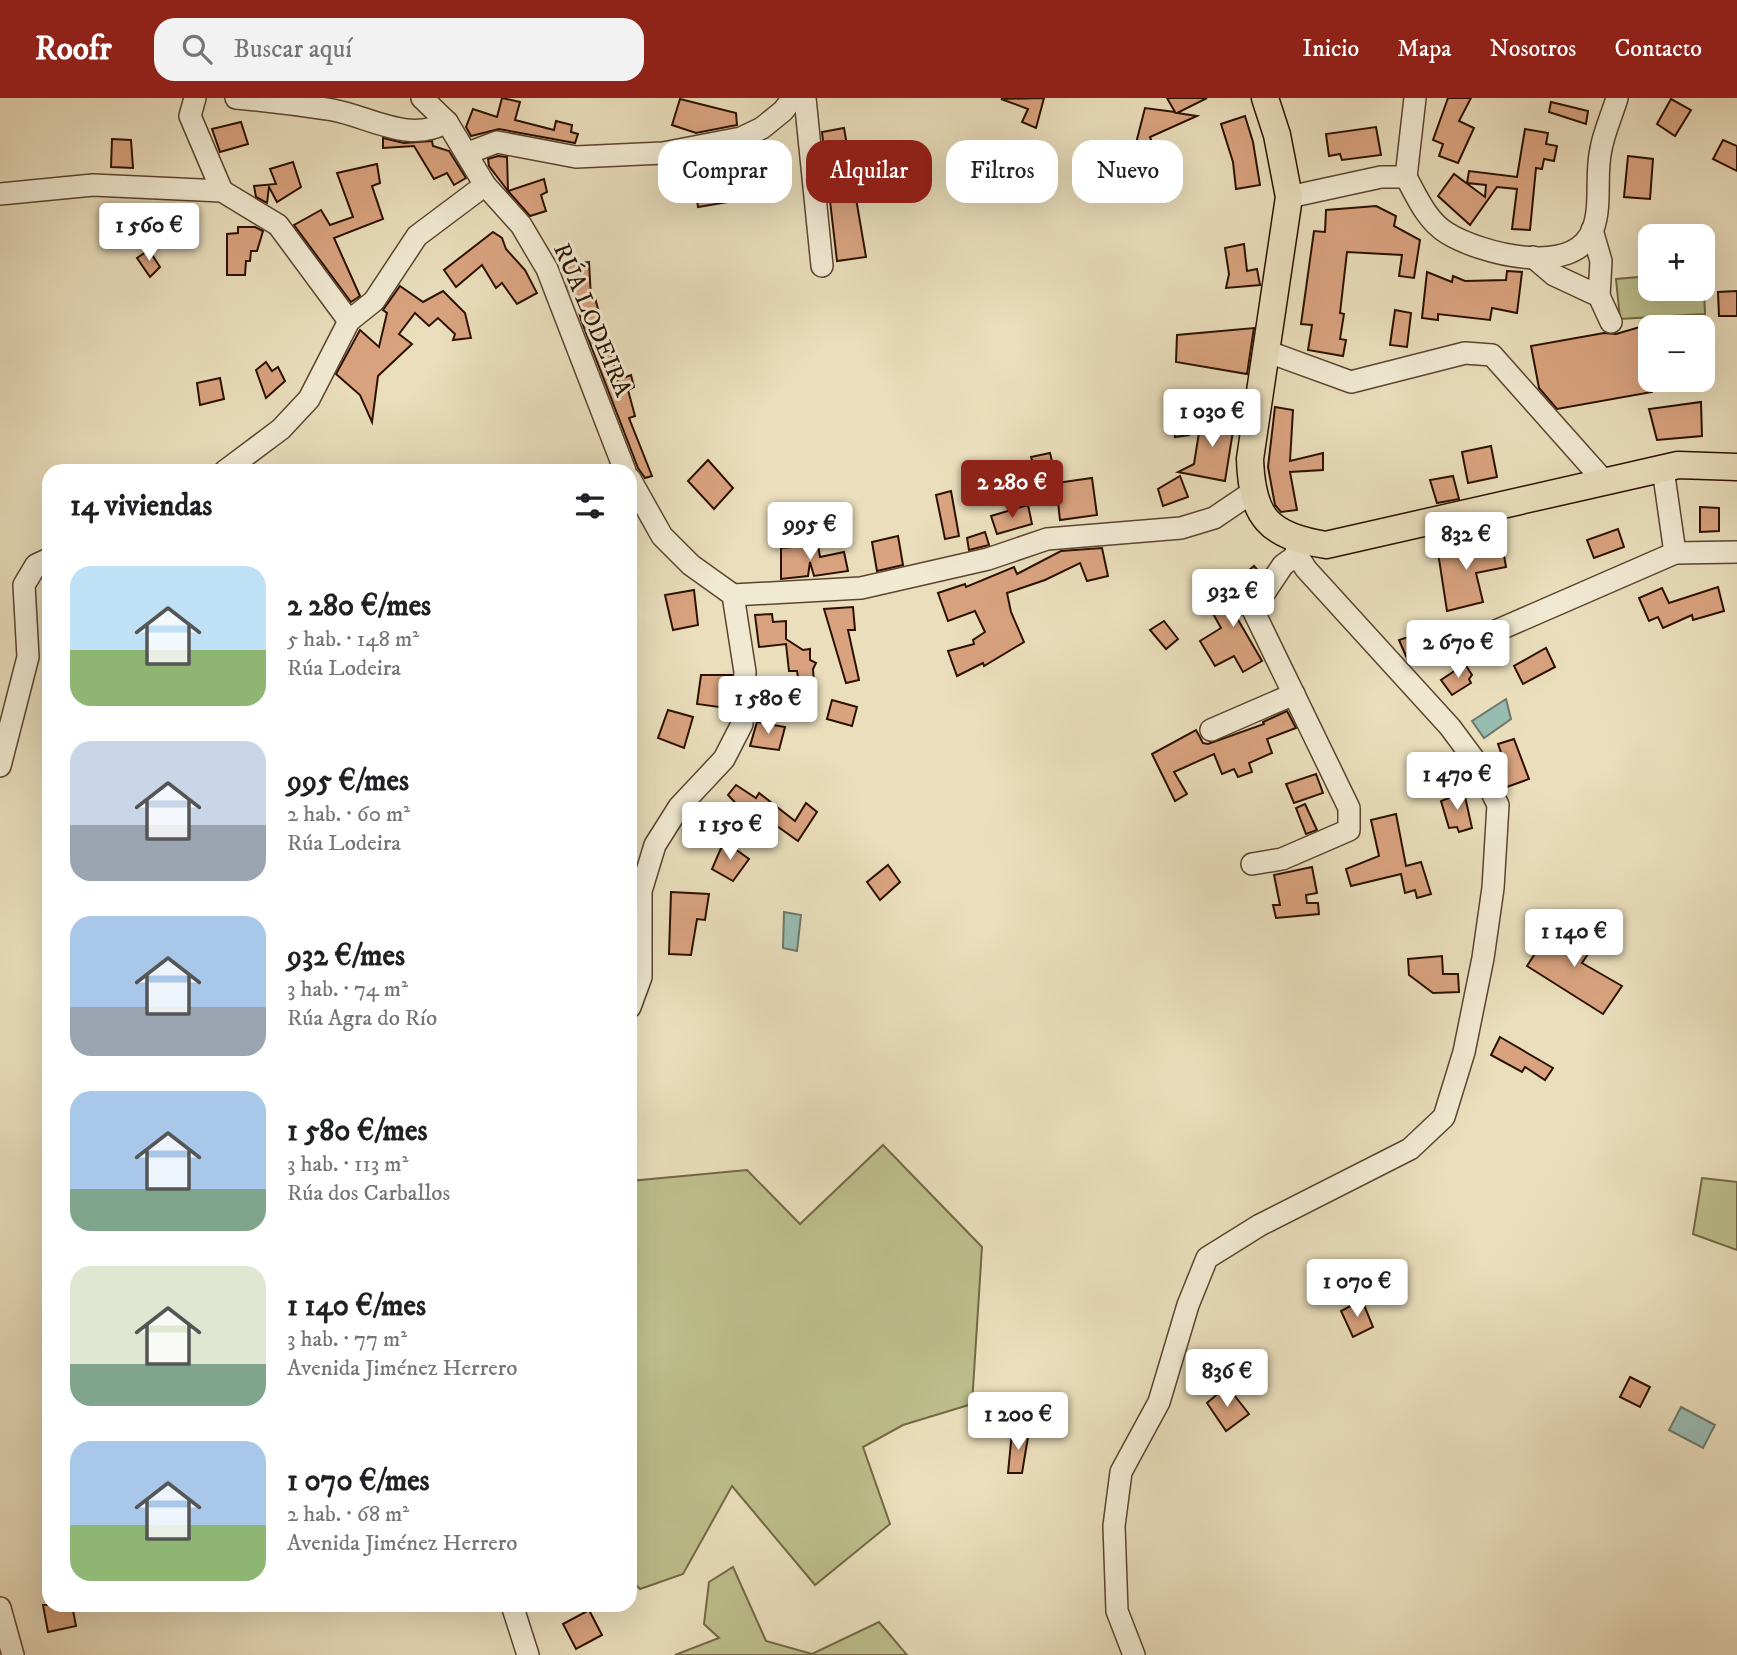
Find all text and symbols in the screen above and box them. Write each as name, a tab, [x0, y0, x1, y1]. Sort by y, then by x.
search box	[154, 18, 644, 81]
text: Roofr	[35, 29, 112, 70]
icon: search	[178, 30, 216, 68]
text: Buscar aquí	[234, 33, 352, 66]
text: Inicio	[1302, 34, 1359, 64]
text: Mapa	[1397, 34, 1452, 64]
text: Nosotros	[1490, 34, 1576, 64]
text: Contacto	[1614, 34, 1702, 64]
chip: Comprar	[658, 140, 792, 203]
chip: Alquilar	[806, 140, 932, 203]
chip: Filtros	[946, 140, 1058, 203]
chip: Nuevo	[1072, 140, 1183, 203]
pin: 1 560 €	[84, 204, 214, 263]
text: 1 560 €	[115, 211, 183, 240]
map controls	[1638, 224, 1715, 392]
button: +	[1638, 224, 1715, 301]
street label: RÚA LODEIRA	[546, 238, 639, 402]
button: −	[1638, 315, 1715, 392]
pin: 1 030 €	[1147, 390, 1277, 449]
text: 1 030 €	[1179, 397, 1245, 426]
pin: 2 280 €	[947, 460, 1077, 520]
text: 2 280 €	[977, 468, 1047, 497]
icon: filters	[571, 487, 609, 525]
text: 14 viviendas	[70, 488, 212, 525]
pin: 995 €	[761, 503, 859, 562]
text: 995 €	[784, 510, 836, 539]
pin: 832 €	[1417, 512, 1515, 572]
text: 832 €	[1441, 520, 1491, 549]
pin: 932 €	[1184, 570, 1282, 629]
text: 932 €	[1208, 577, 1258, 606]
text: 2 280 €/mes	[287, 588, 431, 625]
icon: home	[126, 594, 210, 678]
pin: 2 670 €	[1393, 620, 1523, 680]
text: 5 hab. · 148 m²	[287, 625, 419, 654]
text: 2 670 €	[1422, 628, 1494, 657]
text: Rúa Lodeira	[287, 654, 401, 683]
pin: 1 580 €	[703, 676, 833, 736]
text: 1 580 €	[734, 684, 802, 713]
pin: 1 470 €	[1392, 752, 1522, 812]
text: 1 470 €	[1423, 760, 1491, 789]
text: 995 €/mes	[287, 763, 409, 800]
icon: home	[126, 769, 210, 853]
text: 2 hab. · 60 m²	[287, 800, 410, 829]
pin: 1 150 €	[665, 802, 795, 862]
text: 1 150 €	[698, 810, 762, 839]
text: Rúa Lodeira	[287, 829, 401, 858]
pin: 1 140 €	[1509, 910, 1639, 969]
text: 1 140 €	[1541, 917, 1607, 946]
text: 932 €/mes	[287, 938, 405, 975]
icon: home	[126, 944, 210, 1028]
text: 3 hab. · 74 m²	[287, 975, 408, 1004]
text: Rúa Agra do Río	[287, 1004, 437, 1033]
text: 1 580 €/mes	[287, 1113, 427, 1150]
icon: home	[126, 1119, 210, 1203]
text: 3 hab. · 113 m²	[287, 1150, 408, 1179]
text: Rúa dos Carballos	[287, 1179, 450, 1208]
pin: 1 070 €	[1292, 1260, 1422, 1319]
text: 1 070 €	[1323, 1267, 1391, 1296]
text: 1 140 €/mes	[287, 1288, 426, 1325]
icon: home	[126, 1294, 210, 1378]
text: 3 hab. · 77 m²	[287, 1325, 407, 1354]
pin: 836 €	[1178, 1350, 1276, 1409]
text: Avenida Jiménez Herrero	[287, 1354, 517, 1383]
text: 836 €	[1202, 1357, 1252, 1386]
pin: 1 200 €	[953, 1392, 1083, 1452]
text: 1 200 €	[984, 1400, 1052, 1429]
text: 1 070 €/mes	[287, 1463, 430, 1500]
icon: home	[126, 1469, 210, 1553]
text: 2 hab. · 68 m²	[287, 1500, 409, 1529]
text: Avenida Jiménez Herrero	[287, 1529, 517, 1558]

